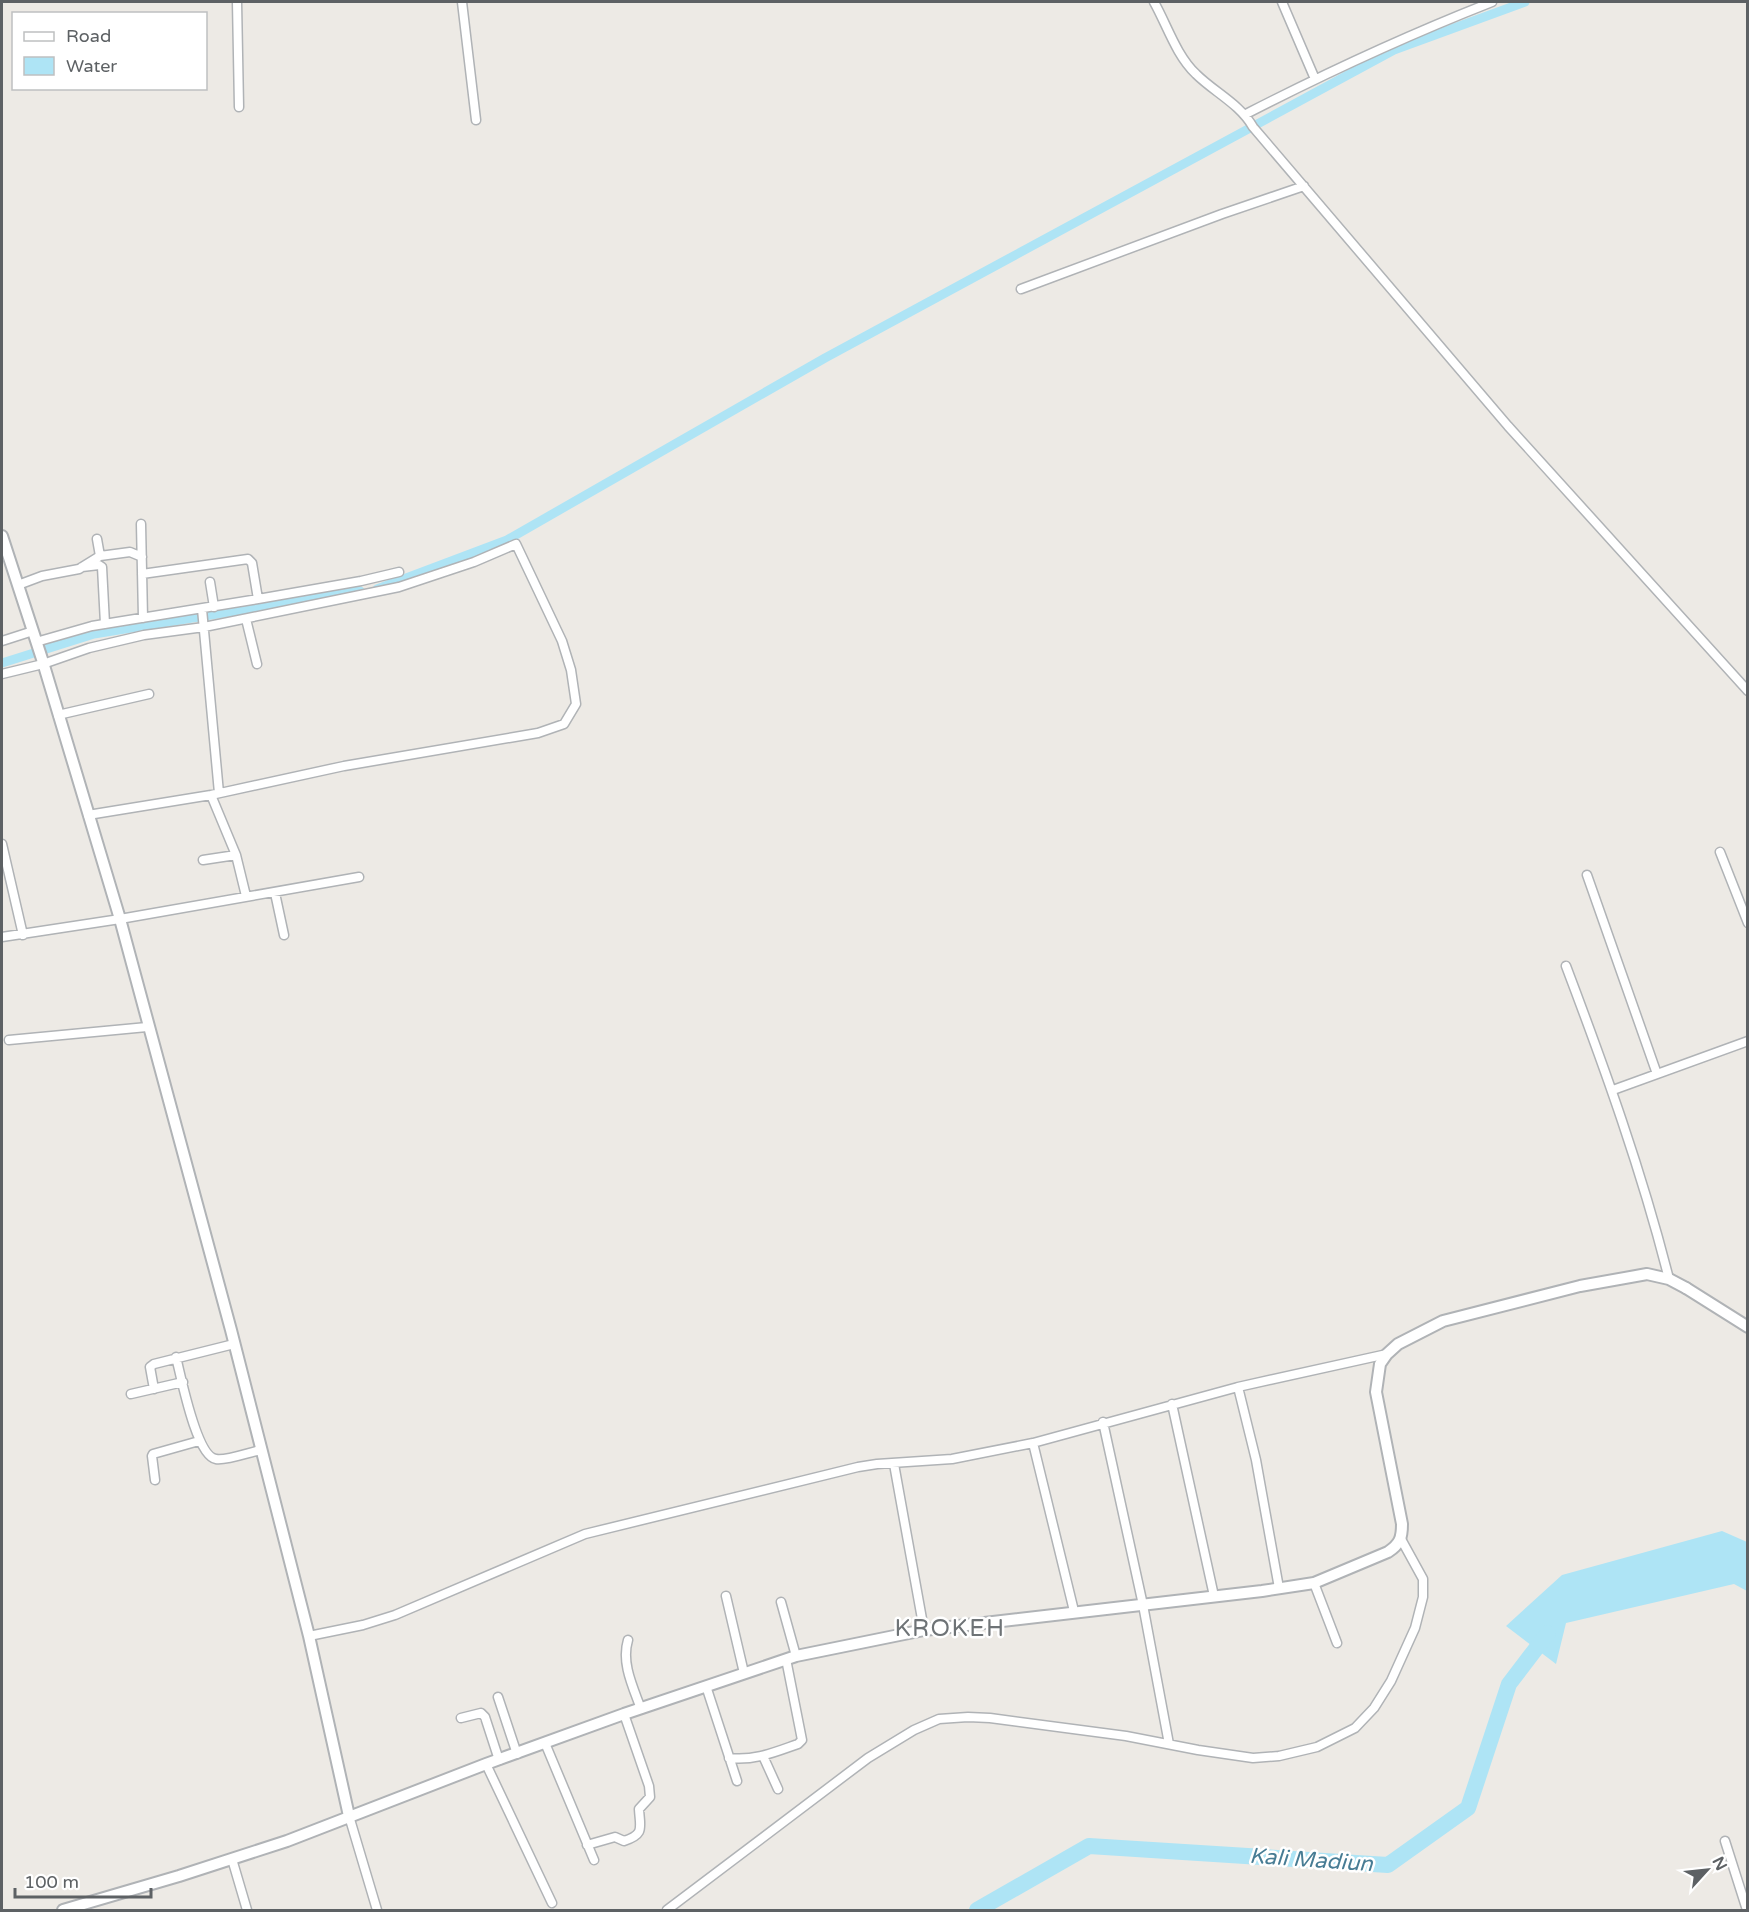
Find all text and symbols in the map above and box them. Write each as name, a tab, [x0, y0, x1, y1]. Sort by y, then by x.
legend	[12, 12, 207, 90]
text: Road	[66, 25, 111, 47]
text: Water	[66, 55, 117, 77]
district label: KROKEH	[894, 1614, 1006, 1643]
north arrow	[1677, 1840, 1737, 1900]
water label: Kali Madiun	[1248, 1843, 1374, 1877]
text: N	[1708, 1853, 1731, 1874]
scale bar	[15, 1861, 152, 1899]
text: 100 m	[24, 1871, 79, 1893]

